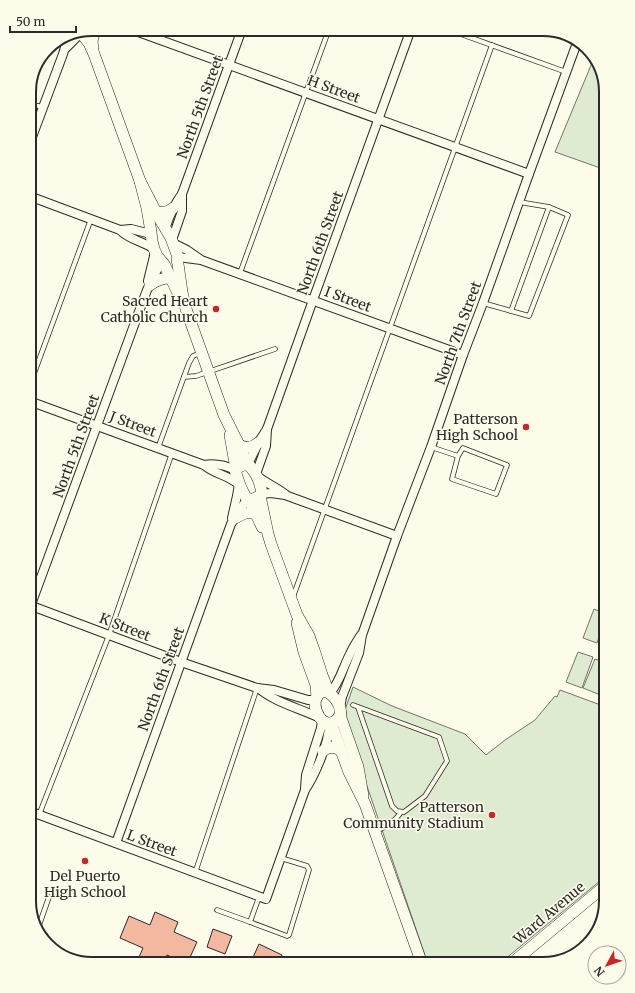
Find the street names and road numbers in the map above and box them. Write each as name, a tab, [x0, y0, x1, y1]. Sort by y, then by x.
street label: North 5th Street	[173, 52, 227, 161]
street label: H Street	[305, 71, 363, 107]
street label: North 6th Street	[293, 188, 347, 297]
street label: North 7th Street	[431, 278, 485, 387]
street label: I Street	[322, 282, 374, 316]
street label: North 5th Street	[49, 391, 103, 500]
street label: J Street	[106, 407, 159, 441]
street label: K Street	[97, 609, 154, 645]
street label: North 6th Street	[134, 624, 188, 733]
street label: L Street	[124, 826, 180, 861]
street label: Ward Avenue	[509, 878, 588, 949]

